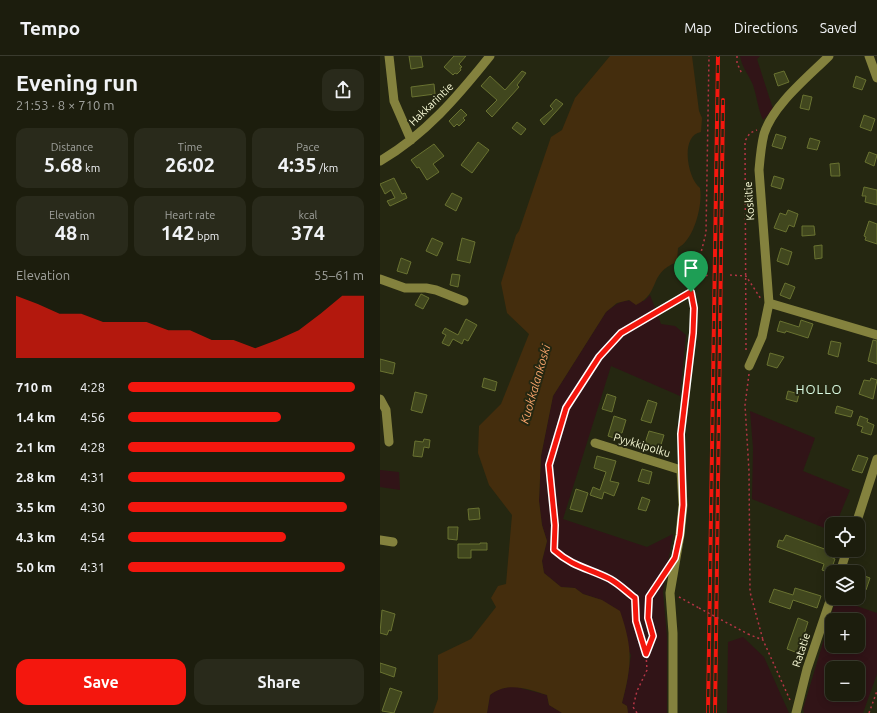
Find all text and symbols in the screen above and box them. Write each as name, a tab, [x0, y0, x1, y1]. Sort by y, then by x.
text: Tempo	[20, 17, 80, 39]
text: Map	[684, 20, 712, 36]
text: Directions	[734, 20, 798, 36]
text: Saved	[820, 20, 857, 36]
button: share	[322, 69, 364, 111]
text: Evening run	[16, 70, 138, 95]
street label: Hakkarintie	[407, 80, 455, 128]
text: 21:53 · 8 × 710 m	[16, 98, 115, 112]
text: Distance	[51, 141, 93, 153]
text: Time	[178, 141, 202, 153]
text: Pace	[296, 141, 320, 153]
text: 5.68	[44, 153, 83, 176]
text: 26:02	[165, 153, 215, 176]
text: 4:35	[278, 153, 317, 176]
text: km	[83, 162, 100, 174]
text: /km	[317, 162, 338, 174]
street label: Koskitie	[742, 181, 756, 221]
text: Elevation	[49, 209, 95, 221]
text: Heart rate	[165, 209, 215, 221]
text: kcal	[299, 209, 318, 221]
text: 48	[55, 221, 77, 244]
text: 142	[161, 221, 194, 244]
text: 374	[291, 221, 325, 244]
text: m	[77, 230, 89, 242]
text: bpm	[194, 230, 219, 242]
pin	[674, 251, 708, 292]
icon: arrive	[680, 257, 702, 279]
text: Elevation	[16, 268, 70, 282]
text: 55–61 m	[314, 268, 364, 282]
water label: Kuokkalankoski	[518, 342, 553, 425]
text: 710 m	[16, 380, 52, 394]
text: 4:28	[80, 380, 105, 394]
district label: HOLLO	[795, 382, 843, 396]
text: 1.4 km	[16, 410, 55, 424]
text: 4:56	[80, 410, 105, 424]
street label: Pyykkipolku	[612, 431, 672, 459]
text: 2.1 km	[16, 440, 55, 454]
text: 4:28	[80, 440, 105, 454]
text: 2.8 km	[16, 470, 55, 484]
text: 4:31	[80, 470, 105, 484]
text: 3.5 km	[16, 500, 55, 514]
text: 4:30	[80, 500, 105, 514]
map controls	[825, 517, 865, 701]
button: locate	[825, 517, 865, 557]
text: 4.3 km	[16, 530, 55, 544]
text: 4:54	[80, 530, 105, 544]
text: 5.0 km	[16, 560, 55, 574]
text: 4:31	[80, 560, 105, 574]
button: layers	[825, 565, 865, 605]
button: +	[825, 613, 865, 653]
street label: Ratatie	[790, 631, 812, 669]
button: Save	[16, 659, 186, 705]
button: Share	[194, 659, 364, 705]
button: −	[825, 661, 865, 701]

